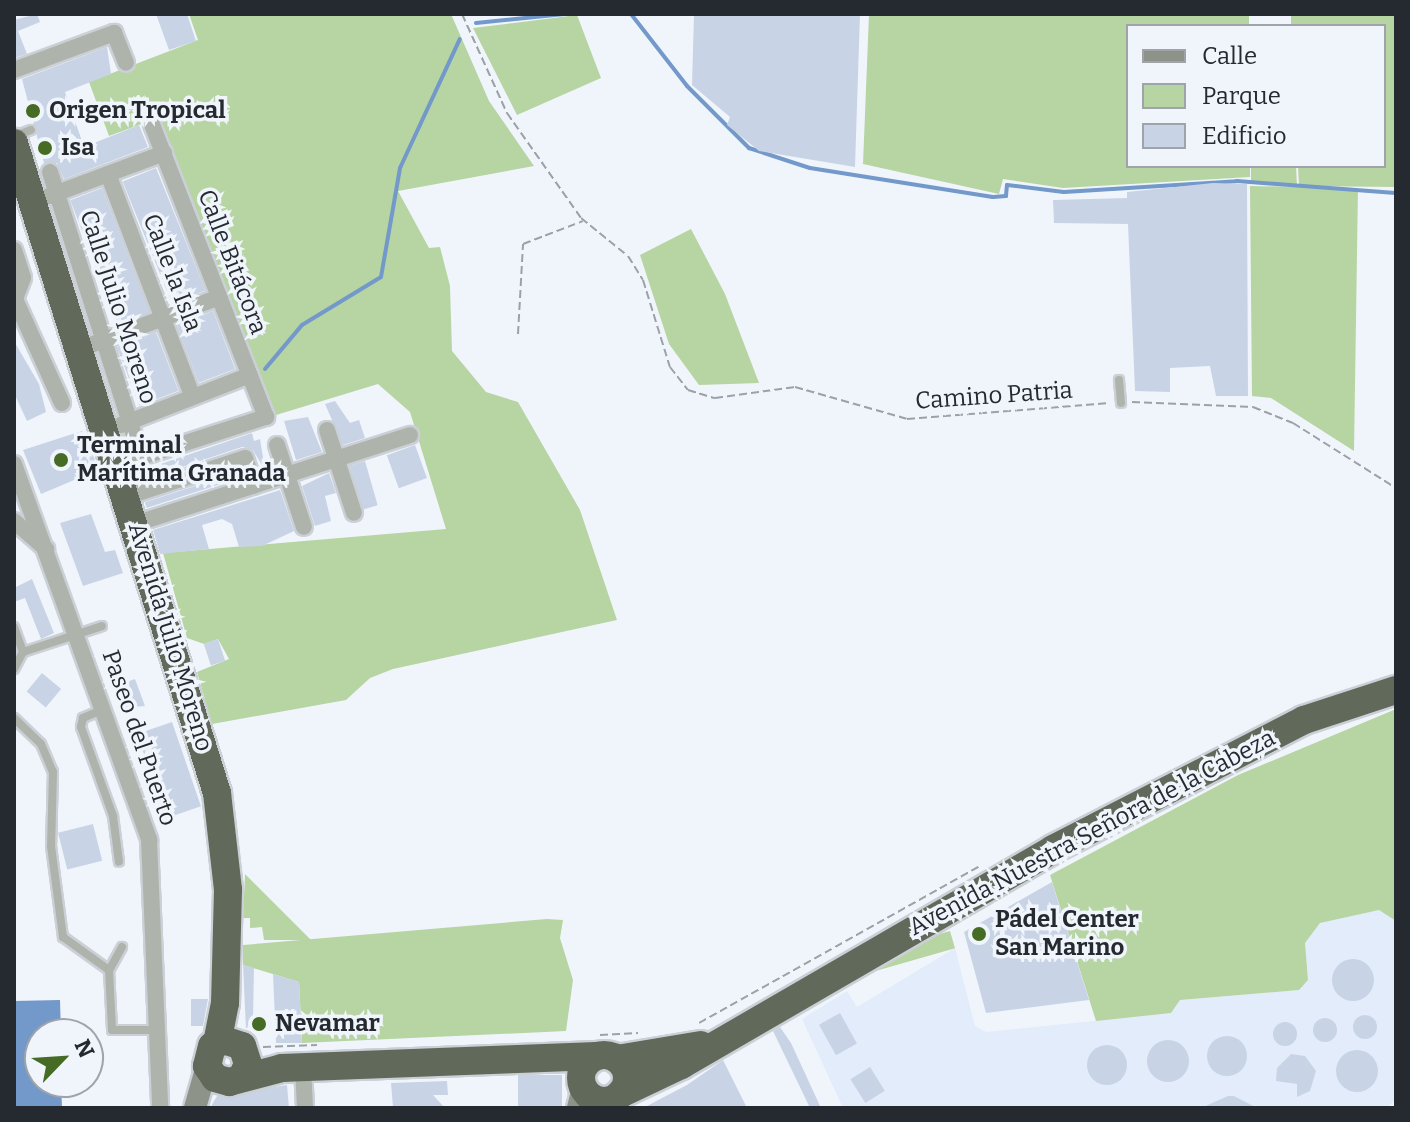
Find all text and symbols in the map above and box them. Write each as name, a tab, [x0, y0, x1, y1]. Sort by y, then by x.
legend	[1126, 24, 1386, 168]
text: Calle	[1202, 42, 1257, 70]
text: Parque	[1202, 82, 1281, 110]
place label: Origen Tropical	[49, 97, 226, 125]
marker: Origen Tropical	[24, 102, 42, 120]
text: Edificio	[1202, 122, 1287, 150]
place label: Isa	[61, 134, 95, 162]
marker: Isa	[36, 139, 54, 157]
street label: Calle Bitácora	[191, 186, 273, 338]
street label: Calle Julio Moreno	[73, 207, 163, 407]
street label: Calle la Isla	[136, 210, 208, 336]
street label: Camino Patria	[914, 376, 1074, 416]
place label: Terminal Marítima Granada	[77, 432, 286, 488]
marker: Terminal Marítima Granada	[52, 451, 70, 469]
street label: Avenida Julio Moreno	[122, 519, 218, 755]
street label: Paseo del Puerto	[95, 646, 183, 830]
street label: Avenida Nuestra Señora de la Cabeza	[904, 724, 1280, 942]
place label: Pádel Center San Marino	[995, 906, 1139, 962]
marker: Pádel Center San Marino	[970, 925, 988, 943]
place label: Nevamar	[275, 1010, 380, 1038]
marker: Nevamar	[250, 1015, 268, 1033]
north arrow	[24, 1018, 104, 1098]
text: N	[69, 1035, 100, 1062]

